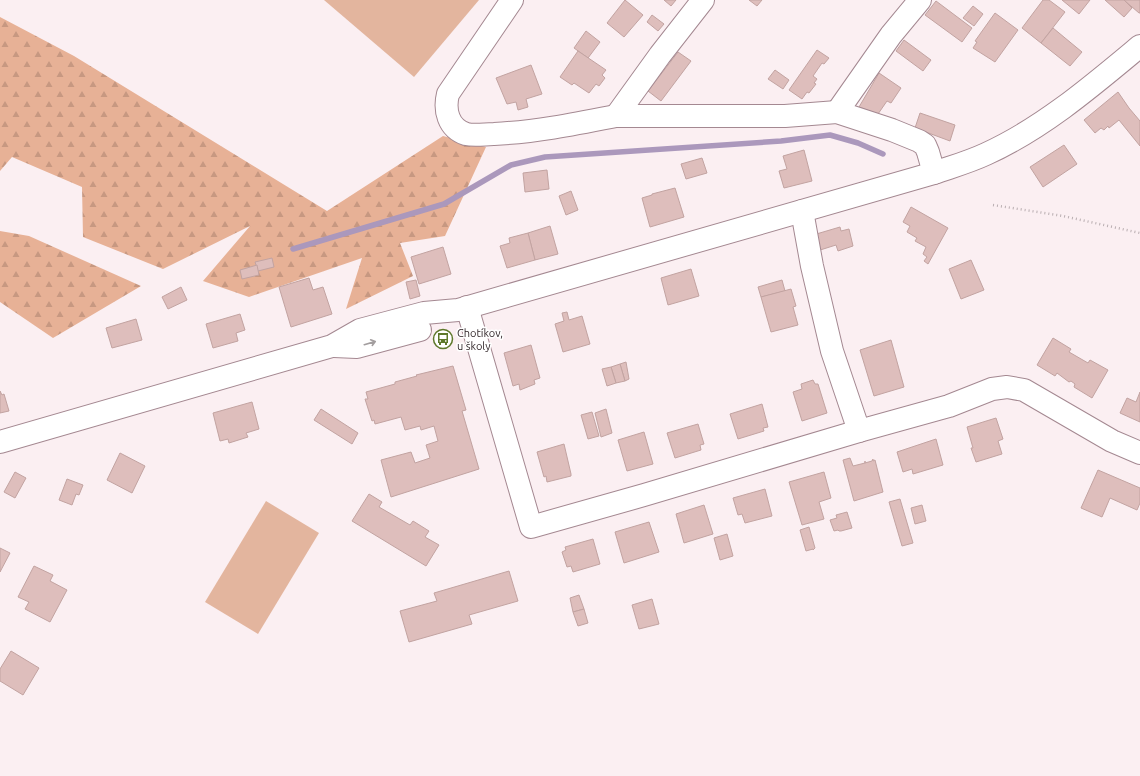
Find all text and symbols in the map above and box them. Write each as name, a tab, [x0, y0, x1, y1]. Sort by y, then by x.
place label: Chotíkov, u školy	[457, 327, 503, 352]
bus stop icon: Chotíkov, u školy	[432, 328, 454, 350]
one-way arrow	[364, 339, 377, 346]

